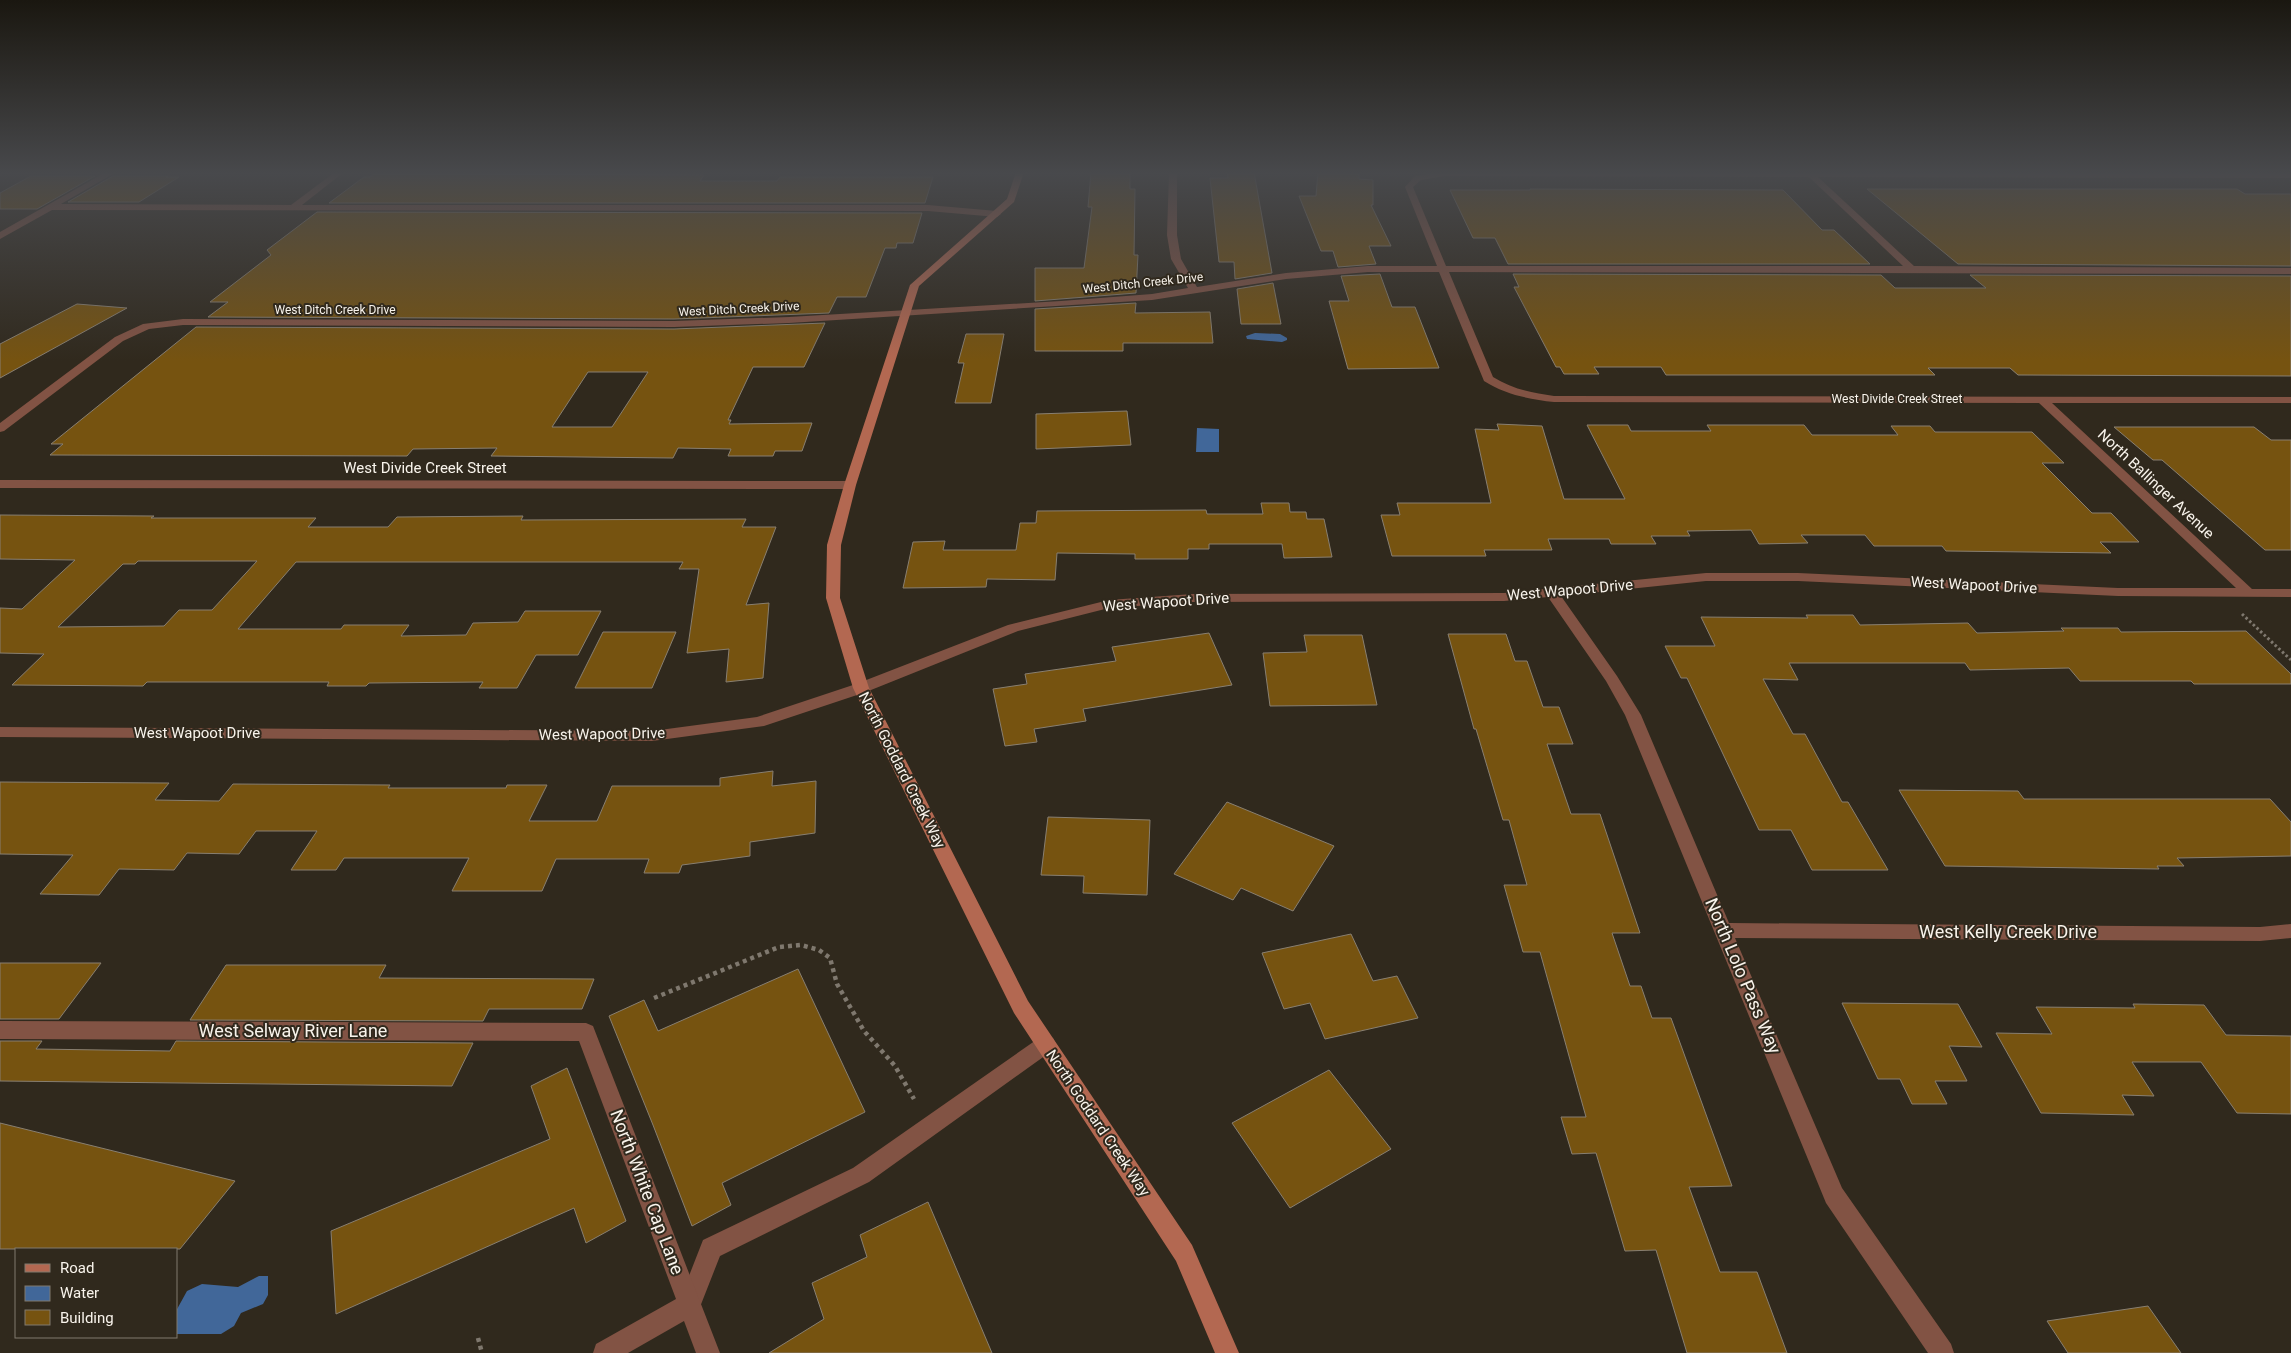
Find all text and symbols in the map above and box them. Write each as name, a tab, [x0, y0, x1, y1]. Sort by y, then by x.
street label: West Ditch Creek Drive	[1082, 270, 1204, 296]
street label: West Ditch Creek Drive	[678, 299, 800, 319]
street label: West Ditch Creek Drive	[274, 303, 396, 317]
street label: West Divide Creek Street	[1832, 392, 1962, 406]
street label: North Ballinger Avenue	[2094, 425, 2218, 543]
street label: West Divide Creek Street	[343, 459, 507, 477]
street label: West Wapoot Drive	[1910, 573, 2038, 597]
street label: West Wapoot Drive	[1506, 576, 1634, 604]
street label: West Wapoot Drive	[1102, 589, 1230, 615]
street label: North Goddard Creek Way	[855, 689, 949, 851]
street label: West Wapoot Drive	[134, 724, 260, 742]
street label: West Wapoot Drive	[539, 724, 665, 744]
street label: North Lolo Pass Way	[1701, 895, 1786, 1057]
street label: West Kelly Creek Drive	[1919, 921, 2097, 942]
street label: West Selway River Lane	[199, 1020, 387, 1041]
street label: North Goddard Creek Way	[1042, 1046, 1154, 1200]
street label: North White Cap Lane	[606, 1106, 689, 1277]
legend	[15, 1248, 178, 1338]
text: Road	[60, 1259, 94, 1277]
text: Water	[60, 1284, 99, 1302]
text: Building	[60, 1309, 114, 1327]

